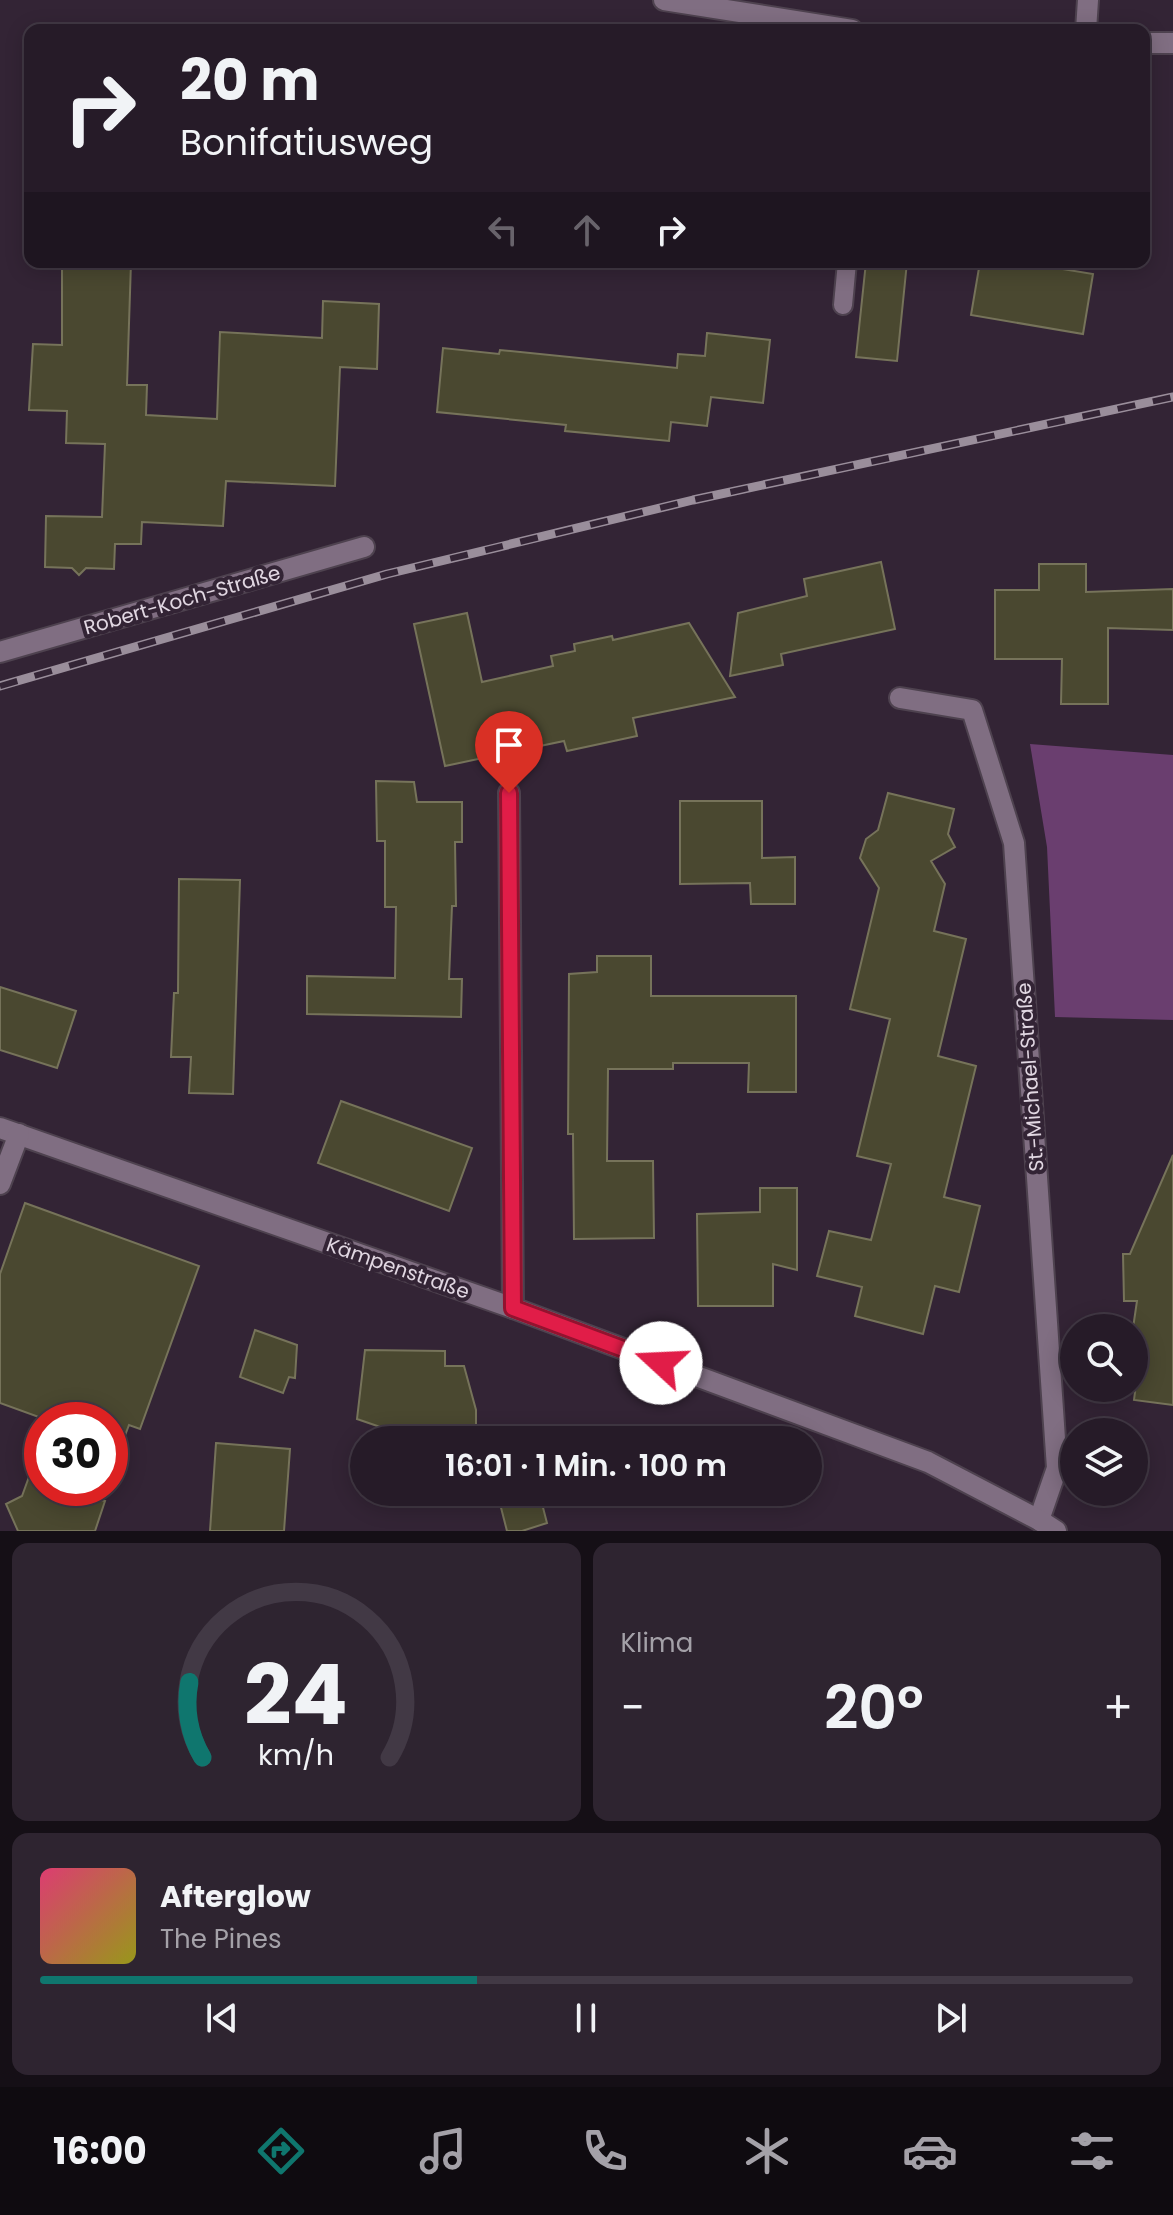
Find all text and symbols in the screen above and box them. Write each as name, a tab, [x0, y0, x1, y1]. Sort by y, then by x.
text: 20 m	[180, 41, 320, 120]
icon: right	[48, 56, 152, 160]
text: Bonifatiusweg	[180, 117, 433, 168]
icon: left	[481, 208, 525, 252]
icon: ahead	[565, 208, 609, 252]
icon: right	[649, 208, 693, 252]
street label: Robert-Koch-Straße	[80, 559, 284, 641]
pin	[475, 711, 543, 793]
icon: arrive	[487, 723, 531, 767]
street label: St.-Michael-Straße	[1009, 982, 1051, 1172]
street label: Kämpenstraße	[323, 1230, 473, 1306]
map controls	[1060, 1314, 1148, 1506]
button: search	[1060, 1314, 1148, 1402]
position arrow	[619, 1321, 703, 1405]
speed limit sign: 30	[24, 1402, 128, 1506]
button: layers	[1060, 1418, 1148, 1506]
text: 16:01 · 1 Min. · 100 m	[445, 1444, 727, 1487]
text: Klima	[621, 1625, 693, 1661]
text: 24	[244, 1637, 348, 1753]
text: 20°	[824, 1666, 924, 1750]
text: −	[621, 1677, 645, 1738]
text: +	[1103, 1677, 1133, 1738]
text: km/h	[258, 1735, 334, 1775]
text: Afterglow	[160, 1875, 311, 1918]
text: The Pines	[160, 1921, 282, 1957]
icon: previous	[200, 1996, 244, 2040]
icon: pause	[564, 1996, 608, 2040]
icon: next	[929, 1996, 973, 2040]
icon: directions	[253, 2123, 309, 2179]
icon: music	[415, 2123, 471, 2179]
icon: phone	[577, 2123, 633, 2179]
icon: climate	[739, 2123, 795, 2179]
icon: car	[902, 2123, 958, 2179]
icon: filters	[1064, 2123, 1120, 2179]
text: 16:00	[53, 2126, 147, 2177]

